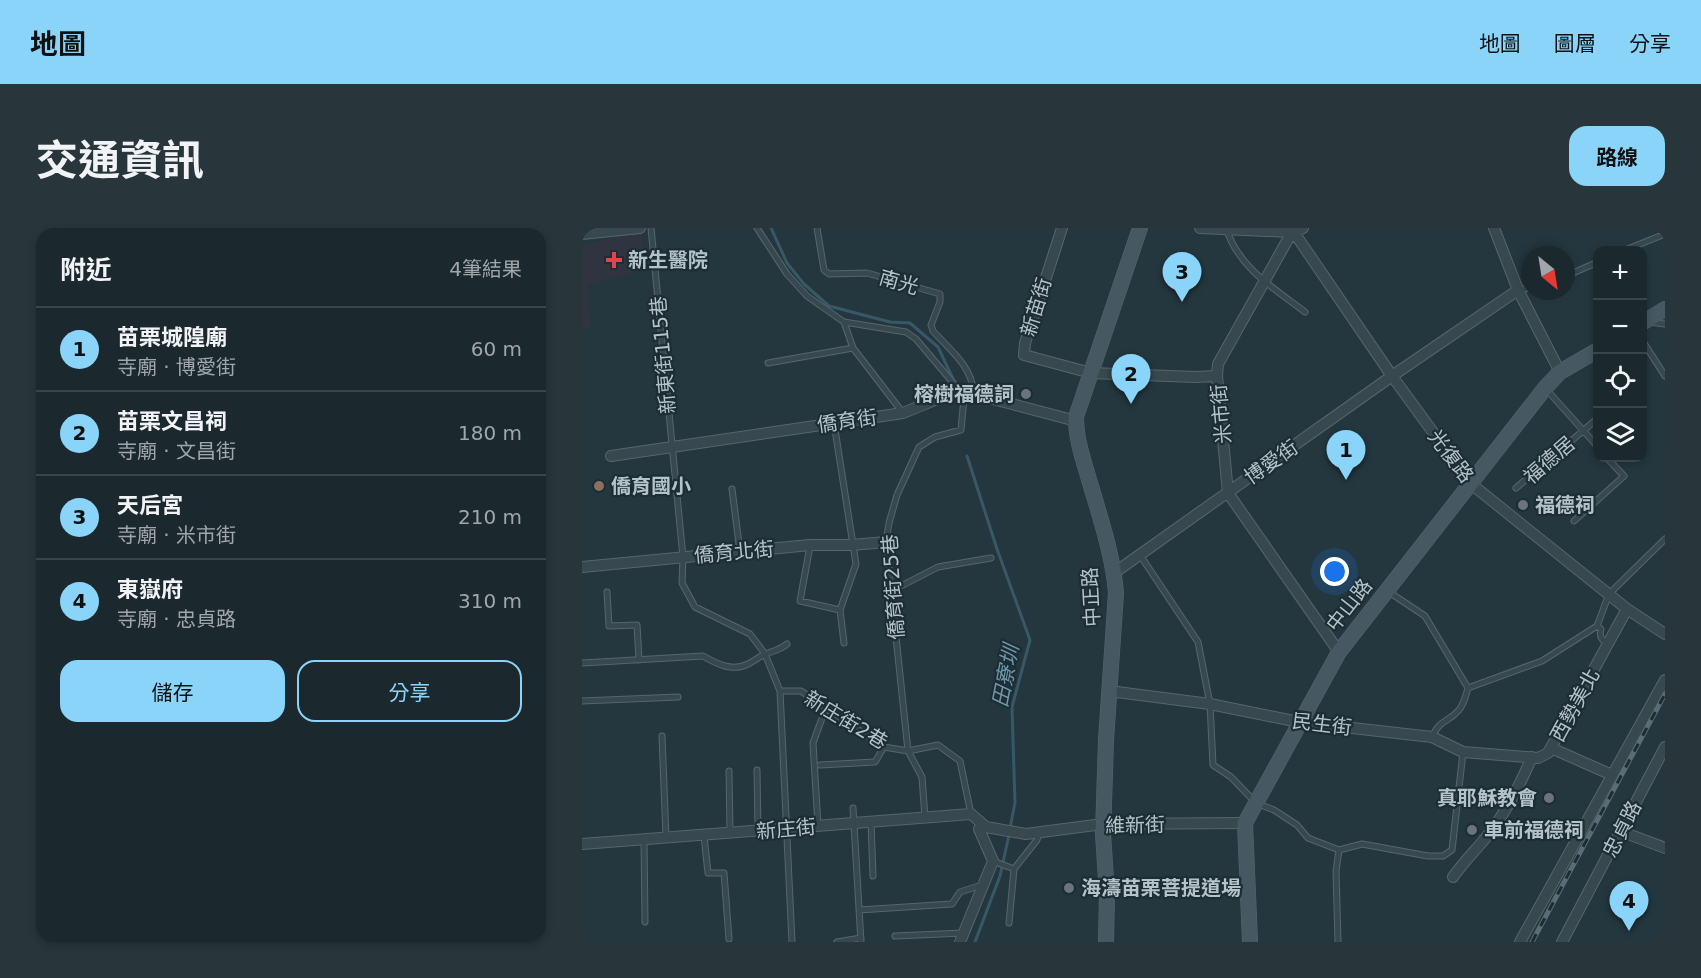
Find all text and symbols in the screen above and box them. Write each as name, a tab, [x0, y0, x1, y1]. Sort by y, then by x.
text: 地圖	[30, 28, 86, 61]
text: 地圖	[1479, 32, 1521, 56]
text: 圖層	[1554, 32, 1596, 56]
text: 分享	[1629, 32, 1671, 56]
button: 路線	[1569, 126, 1665, 186]
text: 交通資訊	[36, 136, 204, 185]
north arrow	[1521, 246, 1575, 300]
map controls	[1593, 246, 1647, 462]
button: +	[1593, 246, 1647, 300]
place label: 新生醫院	[628, 248, 708, 272]
marker: 新生醫院	[605, 251, 623, 269]
pin: 3	[1162, 253, 1202, 302]
text: 附近	[60, 255, 112, 285]
text: 4筆結果	[449, 257, 522, 281]
street label: 南光	[876, 265, 922, 299]
street label: 新苗街	[1016, 275, 1056, 339]
street label: 新東街115巷	[646, 295, 680, 415]
button: −	[1593, 300, 1647, 354]
text: 苗栗城隍廟	[117, 325, 227, 350]
text: 1	[73, 337, 86, 361]
text: 60 m	[471, 337, 522, 361]
pin: 2	[1112, 354, 1150, 404]
button: locate	[1593, 354, 1647, 408]
text: 寺廟 · 博愛街	[117, 355, 236, 379]
place label: 榕樹福德詞	[914, 382, 1014, 406]
street label: 米市街	[1206, 383, 1236, 445]
marker: 榕樹福德詞	[1019, 387, 1033, 401]
street label: 僑育街	[816, 405, 878, 437]
button: layers	[1593, 408, 1647, 462]
text: 苗栗文昌祠	[117, 409, 227, 434]
text: 2	[73, 421, 86, 445]
text: 180 m	[458, 421, 522, 445]
street label: 光復路	[1423, 425, 1479, 487]
pin: 1	[1326, 430, 1365, 480]
street label: 福德居	[1518, 431, 1580, 489]
street label: 博愛街	[1240, 435, 1302, 489]
text: 寺廟 · 文昌街	[117, 439, 236, 463]
place label: 僑育國小	[611, 474, 691, 498]
marker: 僑育國小	[592, 479, 606, 493]
text: 天后宮	[117, 493, 183, 518]
place label: 福德祠	[1535, 493, 1595, 517]
marker: 福德祠	[1516, 498, 1530, 512]
text: 3	[73, 505, 86, 529]
text: 210 m	[458, 505, 522, 529]
text: 寺廟 · 米市街	[117, 523, 236, 547]
street label: 僑育街25巷	[877, 534, 909, 640]
street label: 僑育北街	[693, 537, 775, 567]
your location	[1320, 557, 1349, 586]
street label: 中正路	[1077, 566, 1105, 628]
street label: 中山路	[1321, 574, 1377, 636]
text: 東嶽府	[117, 577, 183, 602]
text: 4	[73, 589, 86, 613]
text: 310 m	[458, 589, 522, 613]
text: 寺廟 · 忠貞路	[117, 607, 236, 631]
water label: 田寮圳	[988, 640, 1024, 709]
button: 儲存	[60, 660, 285, 722]
button: 分享	[297, 660, 522, 722]
street label: 西勢美北	[1545, 664, 1605, 746]
street label: 新庄街2巷	[800, 686, 892, 754]
street label: 民生街	[1291, 708, 1353, 740]
place label: 真耶穌教會	[1437, 786, 1537, 810]
marker: 真耶穌教會	[1542, 791, 1556, 805]
street label: 忠貞路	[1598, 797, 1646, 861]
street label: 維新街	[1105, 812, 1165, 838]
street label: 新庄街	[755, 814, 817, 844]
place label: 車前福德祠	[1484, 818, 1584, 842]
marker: 車前福德祠	[1465, 823, 1479, 837]
place label: 海濤苗栗菩提道場	[1081, 876, 1241, 900]
marker: 海濤苗栗菩提道場	[1062, 881, 1076, 895]
pin: 4	[1610, 882, 1648, 931]

